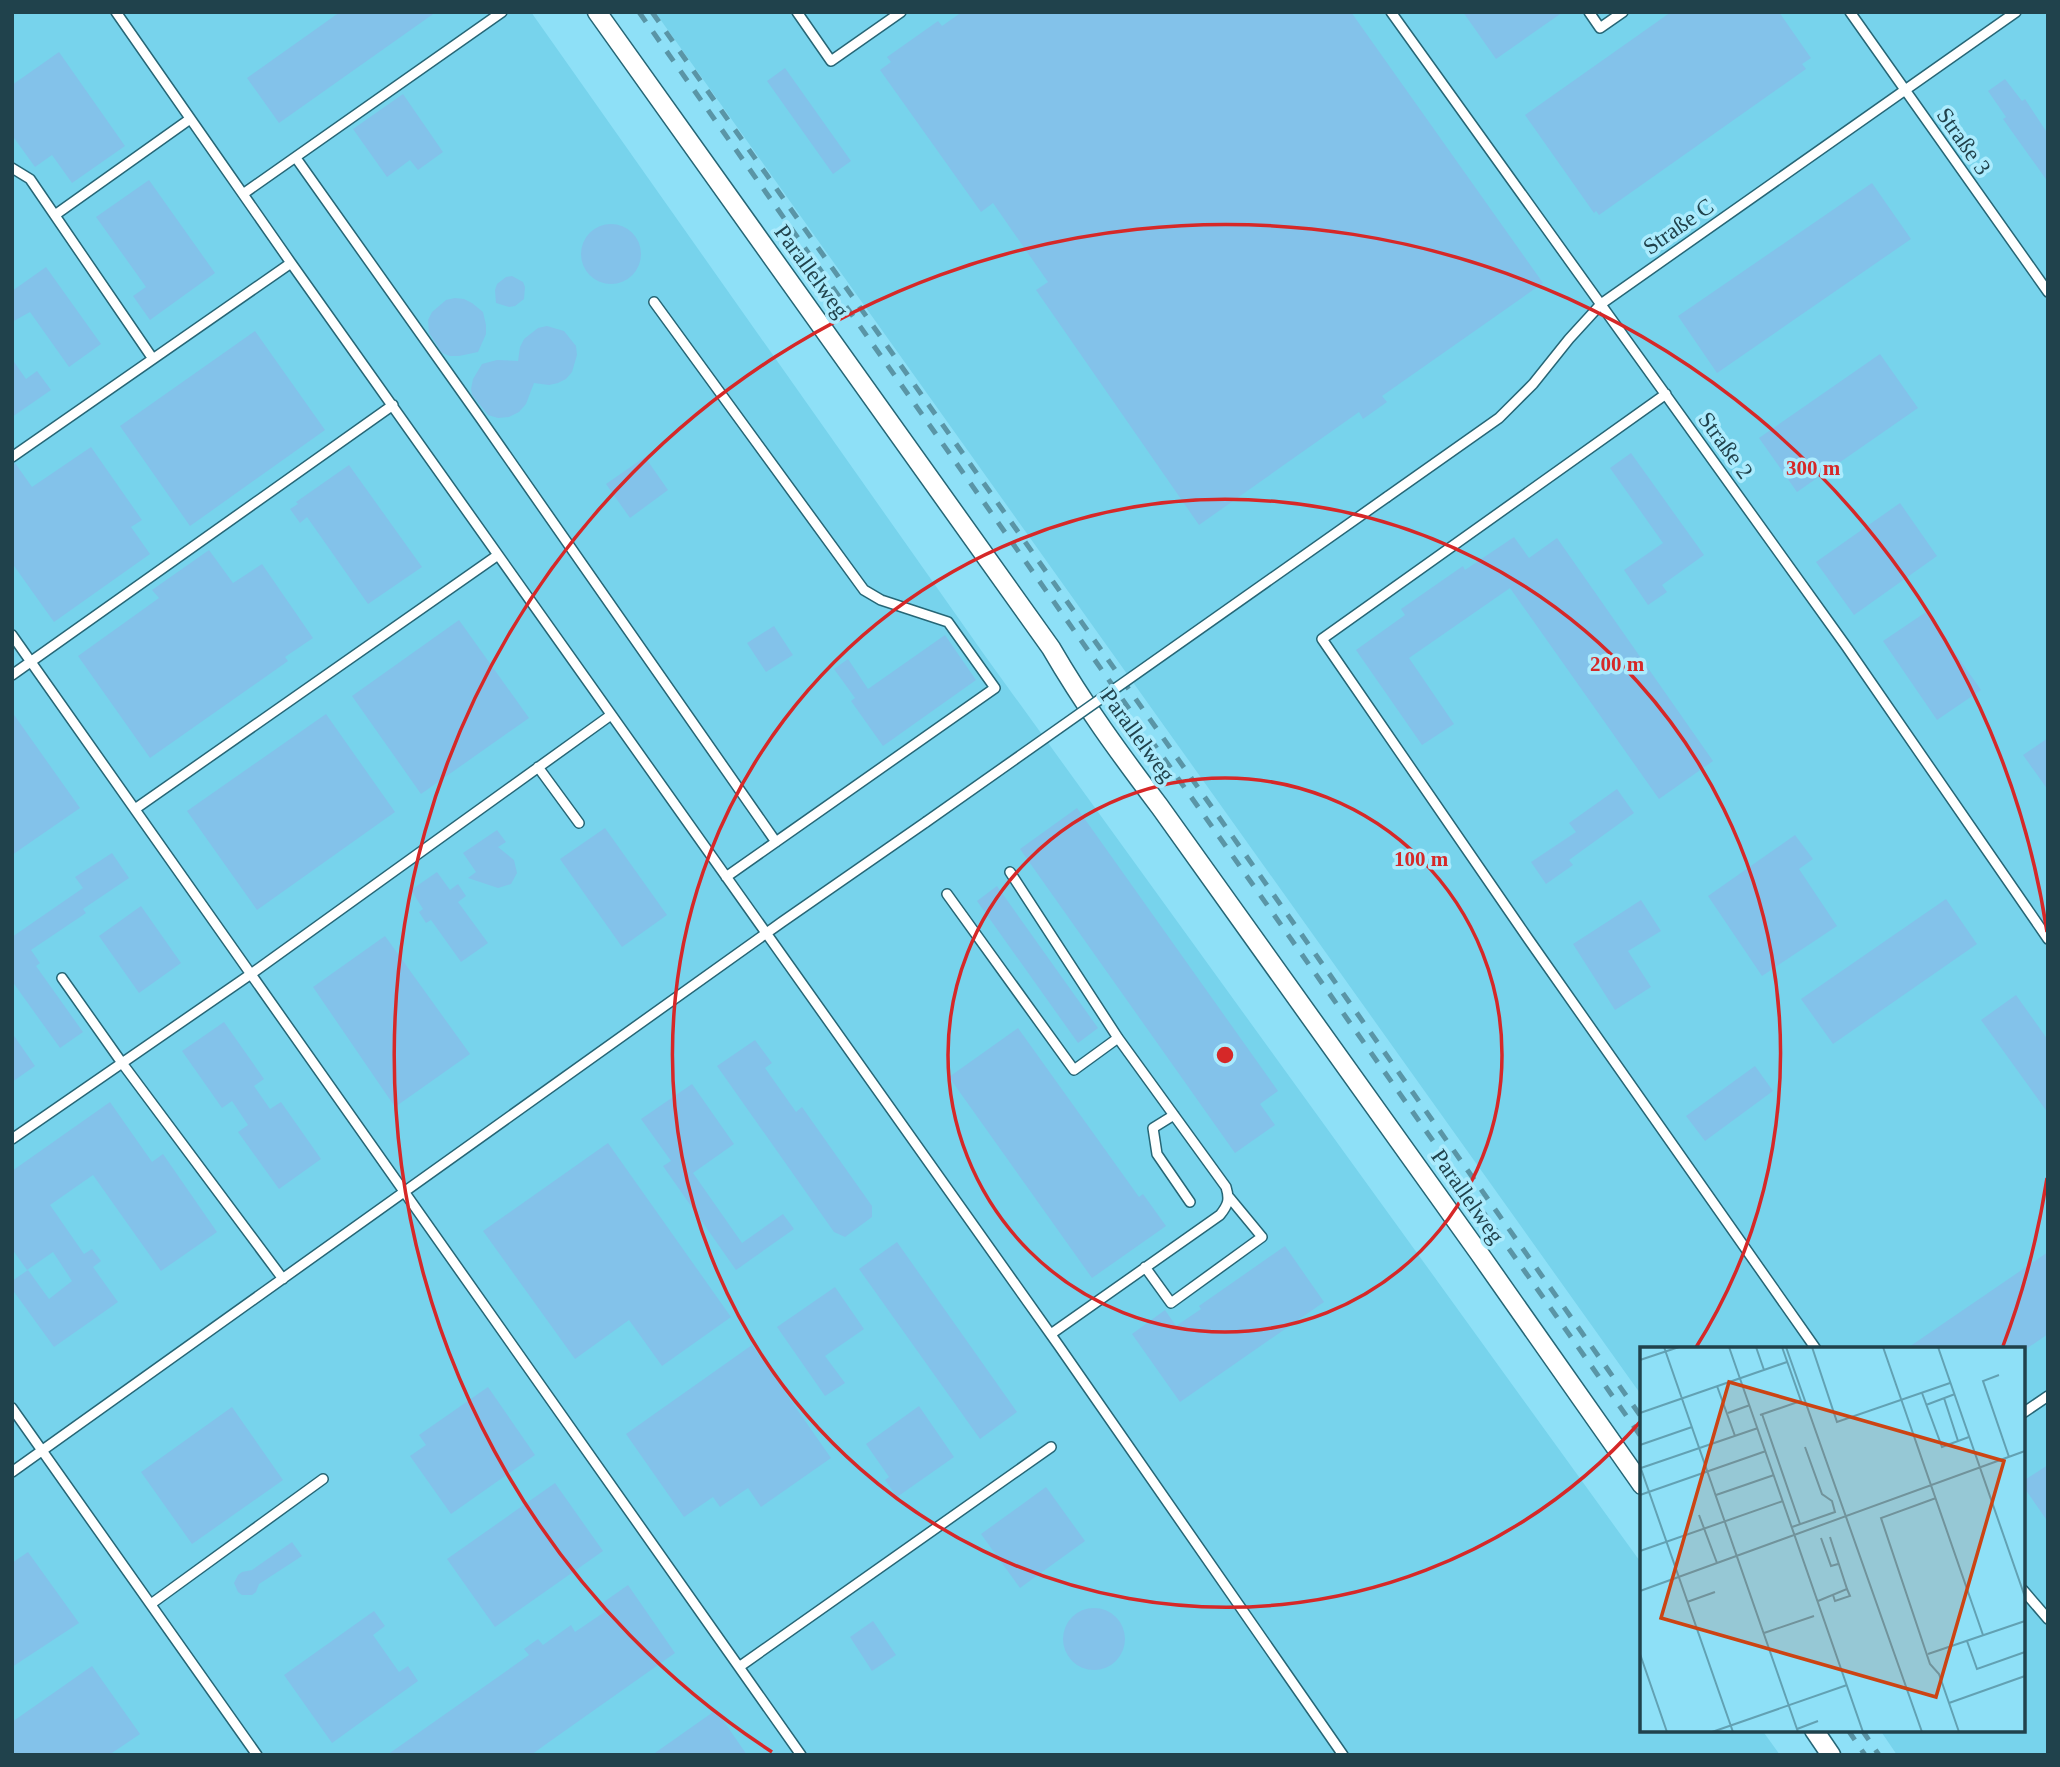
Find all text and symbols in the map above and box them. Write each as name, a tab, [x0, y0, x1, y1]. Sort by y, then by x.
street label: Straße 3	[1932, 103, 1996, 180]
street label: Straße C	[1638, 193, 1718, 260]
street label: Parallelweg	[770, 220, 854, 323]
street label: Straße 2	[1693, 407, 1758, 483]
text: 300 m	[1786, 456, 1841, 480]
text: 200 m	[1590, 652, 1645, 676]
street label: Parallelweg	[1096, 684, 1180, 787]
text: 100 m	[1394, 847, 1449, 871]
centre of rings	[1213, 1043, 1237, 1067]
street label: Parallelweg	[1426, 1145, 1509, 1248]
inset map	[1640, 1347, 2025, 1732]

